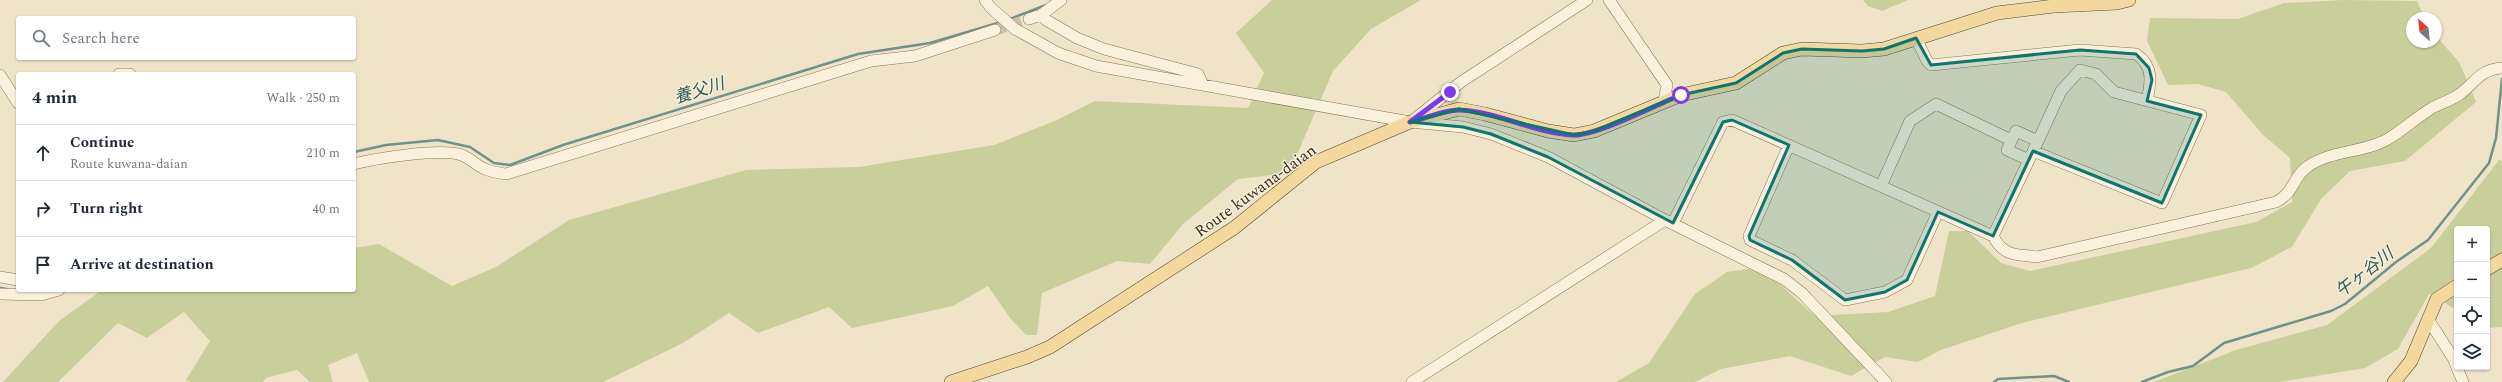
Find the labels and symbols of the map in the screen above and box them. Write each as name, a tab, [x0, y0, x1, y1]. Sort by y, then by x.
north arrow	[2406, 12, 2442, 48]
water label: 養父川	[671, 70, 729, 111]
route end	[1441, 83, 1459, 101]
route start	[1672, 86, 1690, 104]
street label: Route kuwana-daian	[1190, 138, 1321, 243]
water label: 午ヶ谷川	[2330, 240, 2401, 304]

